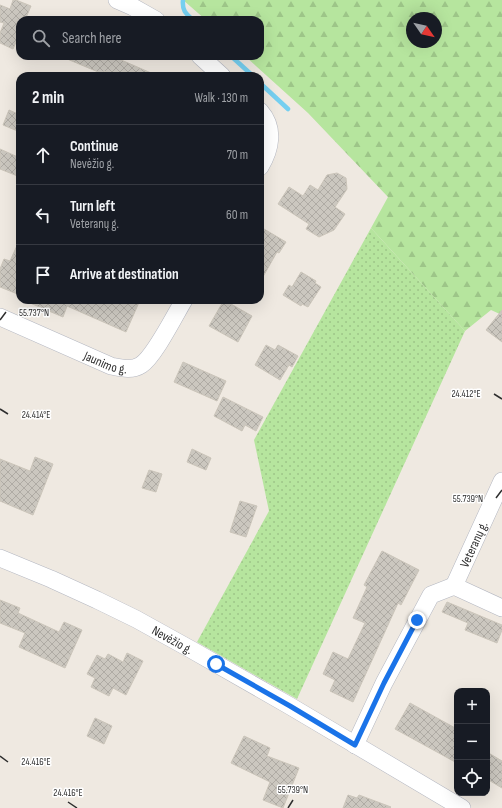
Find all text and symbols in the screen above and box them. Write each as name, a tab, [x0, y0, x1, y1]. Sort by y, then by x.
north arrow	[406, 12, 442, 48]
search box	[16, 16, 264, 60]
icon: search	[30, 27, 52, 49]
text: Search here	[62, 29, 122, 48]
text: 2 min	[32, 88, 64, 108]
text: Walk · 130 m	[195, 90, 248, 106]
text: Continue	[70, 137, 119, 156]
icon: ahead	[32, 144, 54, 166]
text: 70 m	[227, 147, 248, 163]
text: Nevėžio g.	[70, 156, 114, 172]
text: Turn left	[70, 197, 115, 216]
icon: left	[32, 204, 54, 226]
text: 60 m	[226, 207, 248, 223]
text: Veteranų g.	[70, 216, 119, 232]
icon: arrive	[32, 264, 54, 286]
text: Arrive at destination	[70, 265, 179, 284]
text: 55.737°N	[19, 307, 49, 319]
street label: Jaunimo g.	[80, 348, 127, 378]
text: 24.412°E	[451, 388, 481, 400]
text: 24.414°E	[22, 409, 50, 421]
text: 55.739°N	[453, 493, 483, 505]
street label: Veteranų g.	[457, 519, 492, 570]
route end	[408, 611, 426, 629]
street label: Nevėžio g.	[149, 622, 195, 658]
route start	[207, 655, 225, 673]
map controls	[454, 688, 490, 796]
button: +	[454, 688, 490, 724]
button: −	[454, 724, 490, 760]
text: 24.416°E	[21, 756, 51, 768]
button: locate	[454, 760, 490, 796]
text: 55.739°N	[278, 784, 308, 796]
text: 24.416°E	[53, 787, 83, 799]

